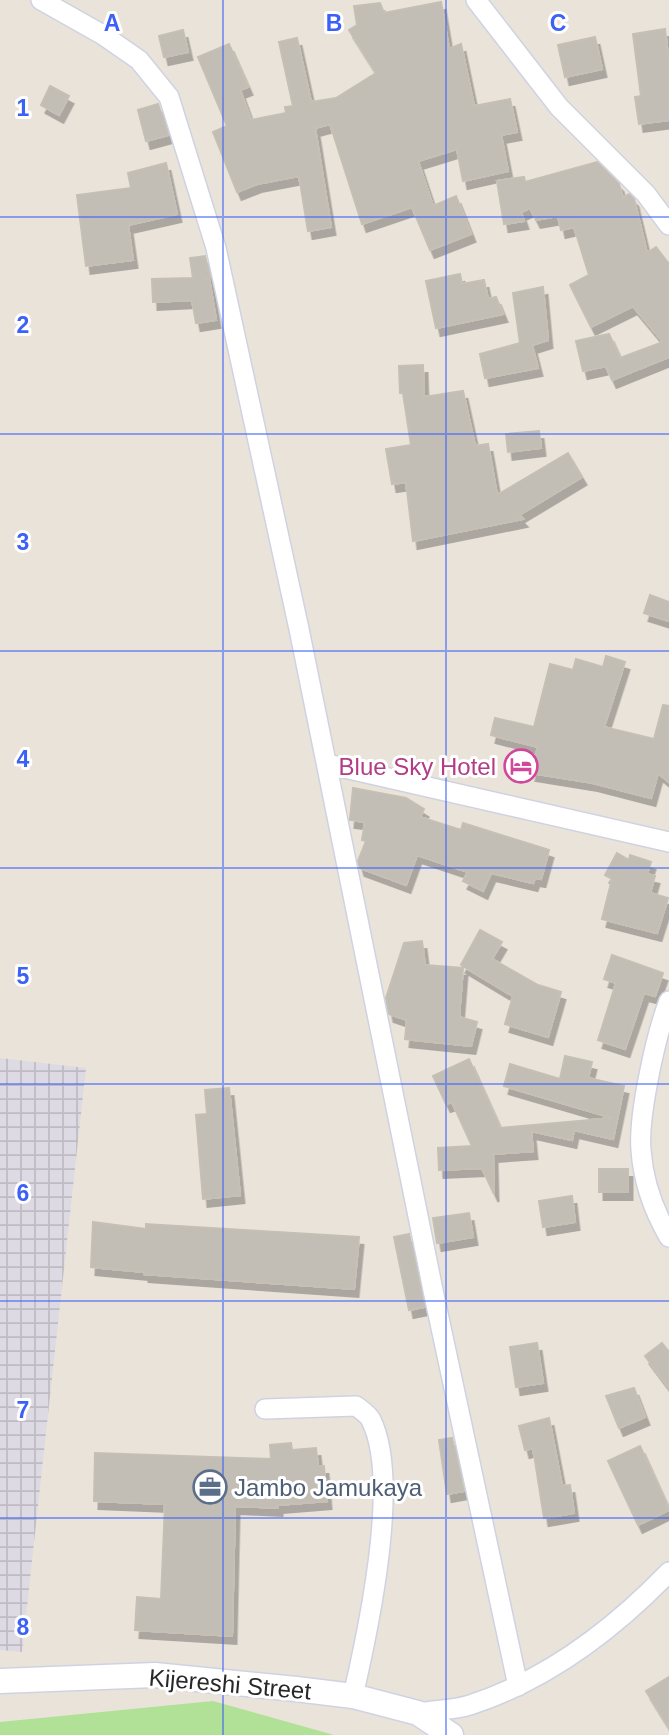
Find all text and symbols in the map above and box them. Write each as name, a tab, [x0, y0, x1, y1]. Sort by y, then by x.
text: A	[104, 10, 120, 36]
text: B	[326, 10, 342, 36]
text: C	[550, 10, 566, 36]
text: 1	[17, 95, 30, 121]
text: 2	[17, 312, 29, 338]
text: 3	[17, 529, 29, 555]
text: 4	[17, 746, 30, 772]
hotel icon: Blue Sky Hotel	[502, 747, 540, 785]
place label: Blue Sky Hotel	[339, 753, 496, 780]
text: 5	[17, 963, 30, 989]
text: 6	[17, 1180, 29, 1206]
text: 7	[17, 1397, 29, 1423]
office icon: Jambo Jamukaya	[191, 1468, 229, 1506]
place label: Jambo Jamukaya	[234, 1474, 423, 1501]
text: 8	[17, 1614, 30, 1640]
street label: Kijereshi Street	[148, 1663, 313, 1705]

